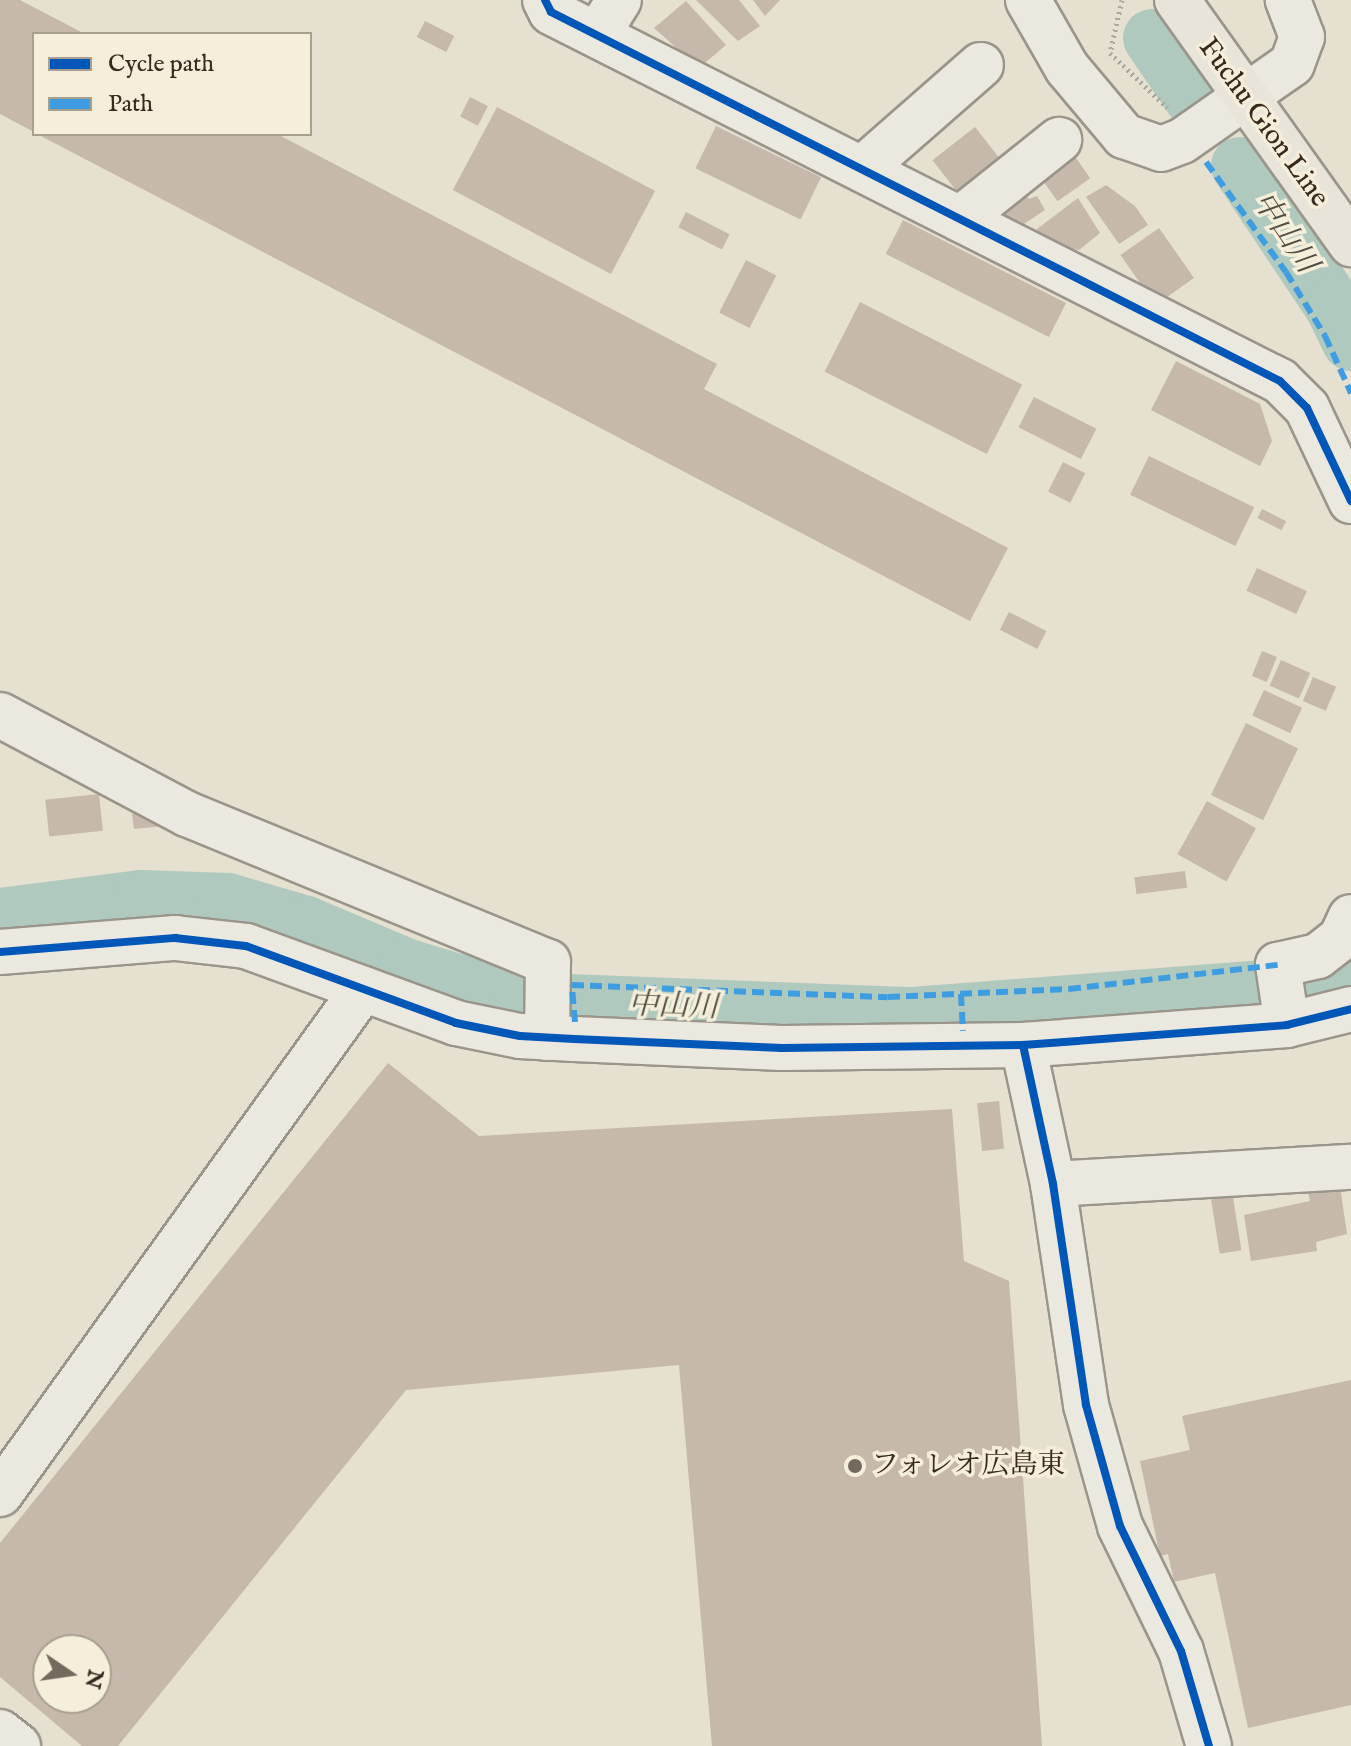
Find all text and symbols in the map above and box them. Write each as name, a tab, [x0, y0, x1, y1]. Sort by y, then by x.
legend	[32, 32, 312, 136]
street label: Fuchu Gion Line	[1191, 32, 1335, 214]
text: Cycle path	[108, 49, 214, 80]
text: Path	[108, 89, 153, 120]
water label: 中山川	[1244, 186, 1324, 280]
water label: 中山川	[627, 987, 719, 1027]
place label: フォレオ広島東	[871, 1449, 1067, 1483]
marker: フォレオ広島東	[846, 1457, 864, 1475]
north arrow	[32, 1634, 112, 1714]
text: N	[78, 1667, 109, 1691]

